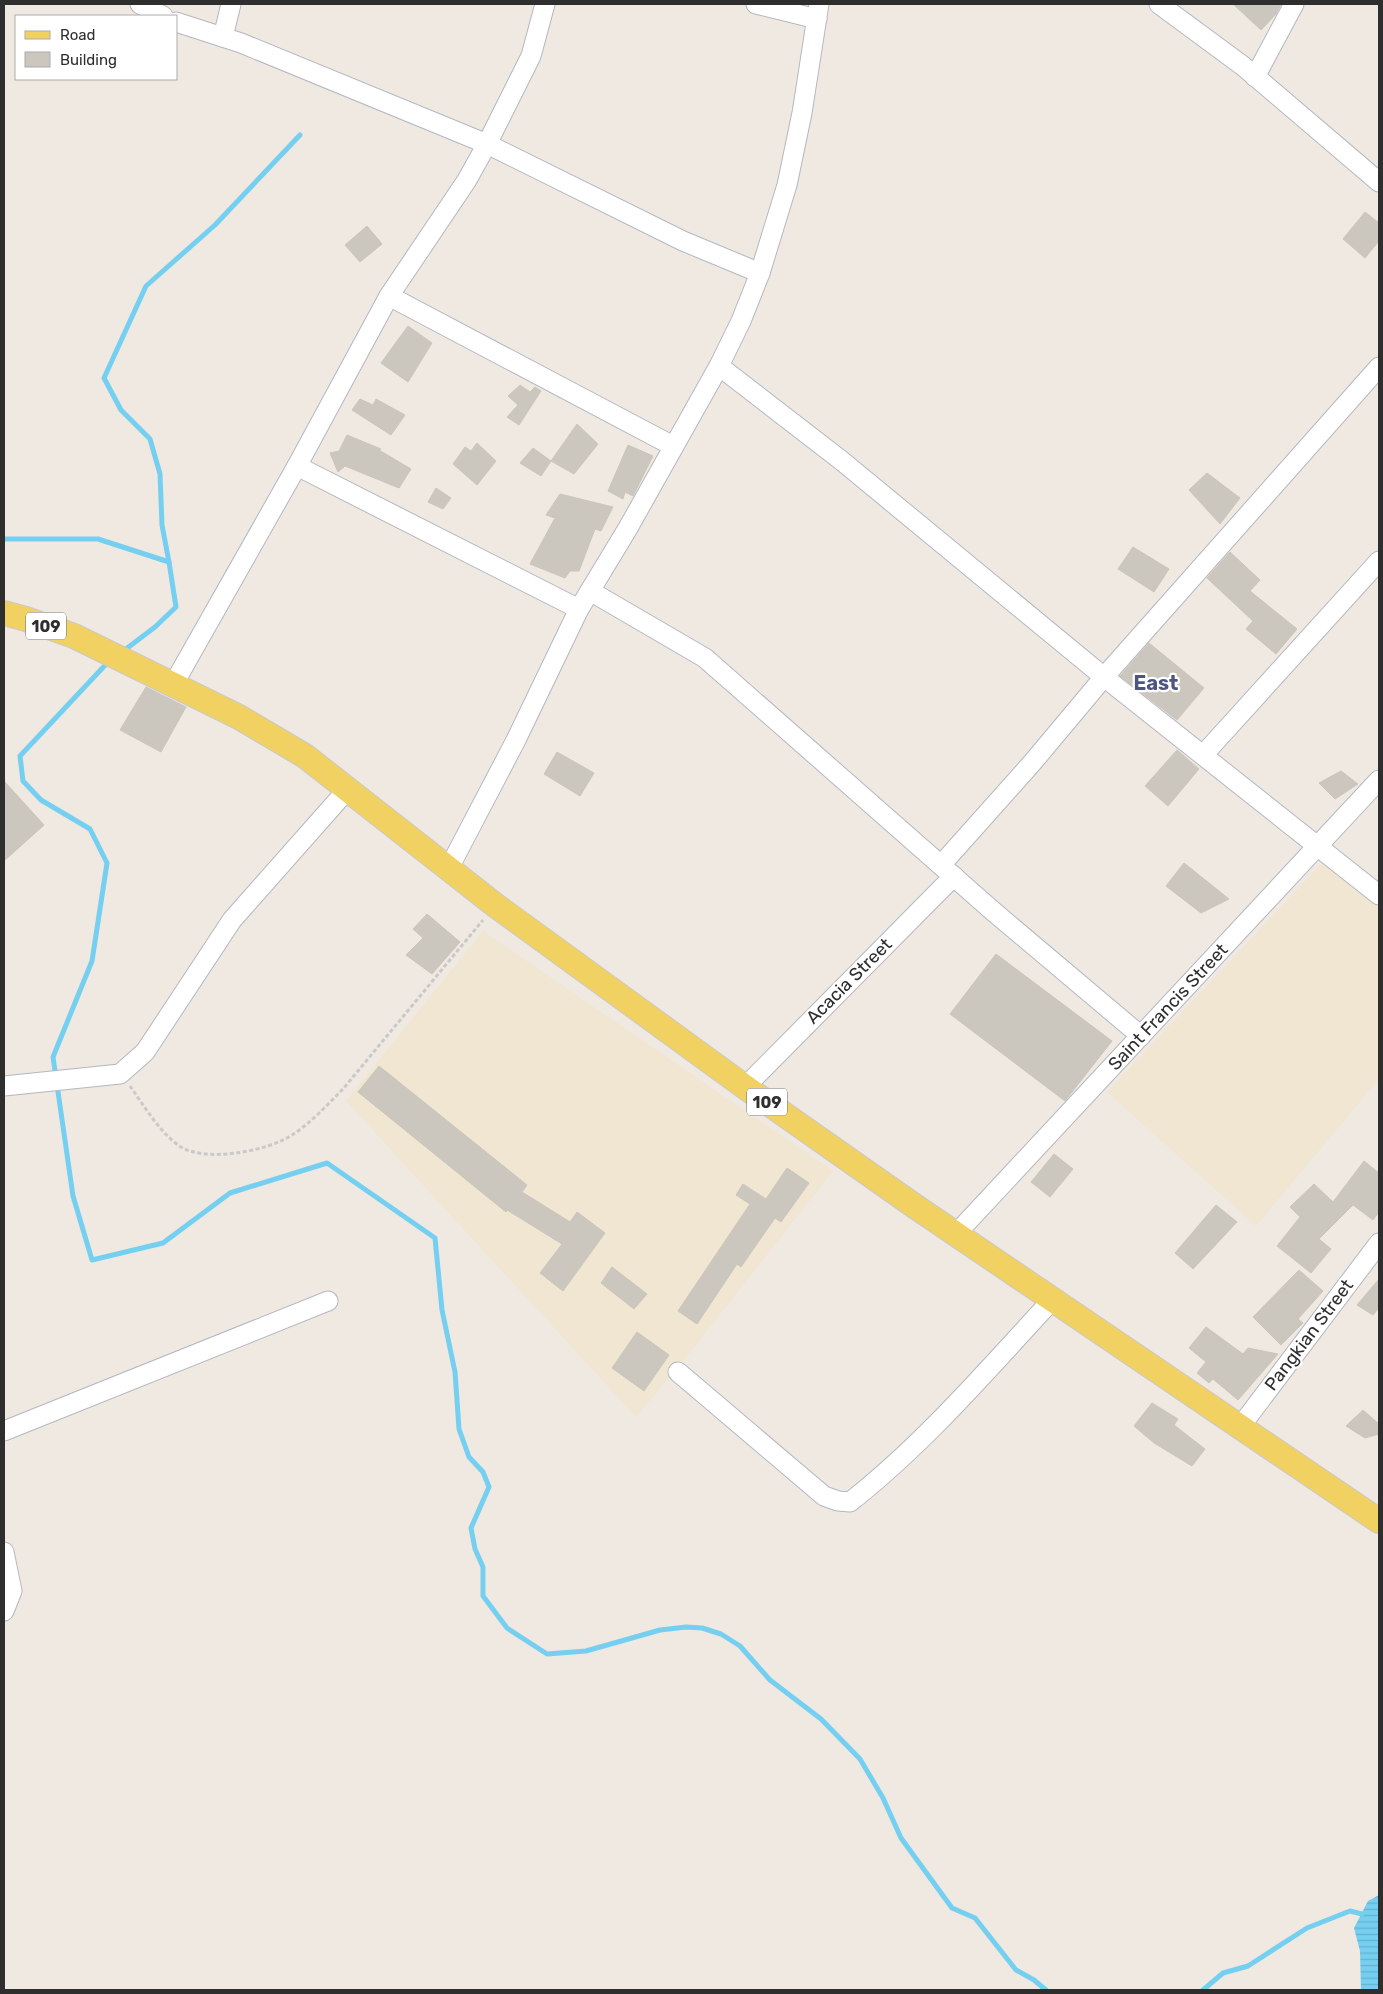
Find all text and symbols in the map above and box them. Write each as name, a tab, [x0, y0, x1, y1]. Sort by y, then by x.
legend	[15, 15, 178, 80]
text: Road	[60, 26, 96, 44]
text: Building	[60, 51, 117, 69]
road number: 109	[26, 612, 66, 640]
district label: East	[1134, 671, 1178, 695]
street label: Acacia Street	[801, 933, 897, 1029]
street label: Saint Francis Street	[1104, 939, 1232, 1075]
road number: 109	[747, 1088, 787, 1116]
street label: Pangkian Street	[1260, 1275, 1358, 1395]

